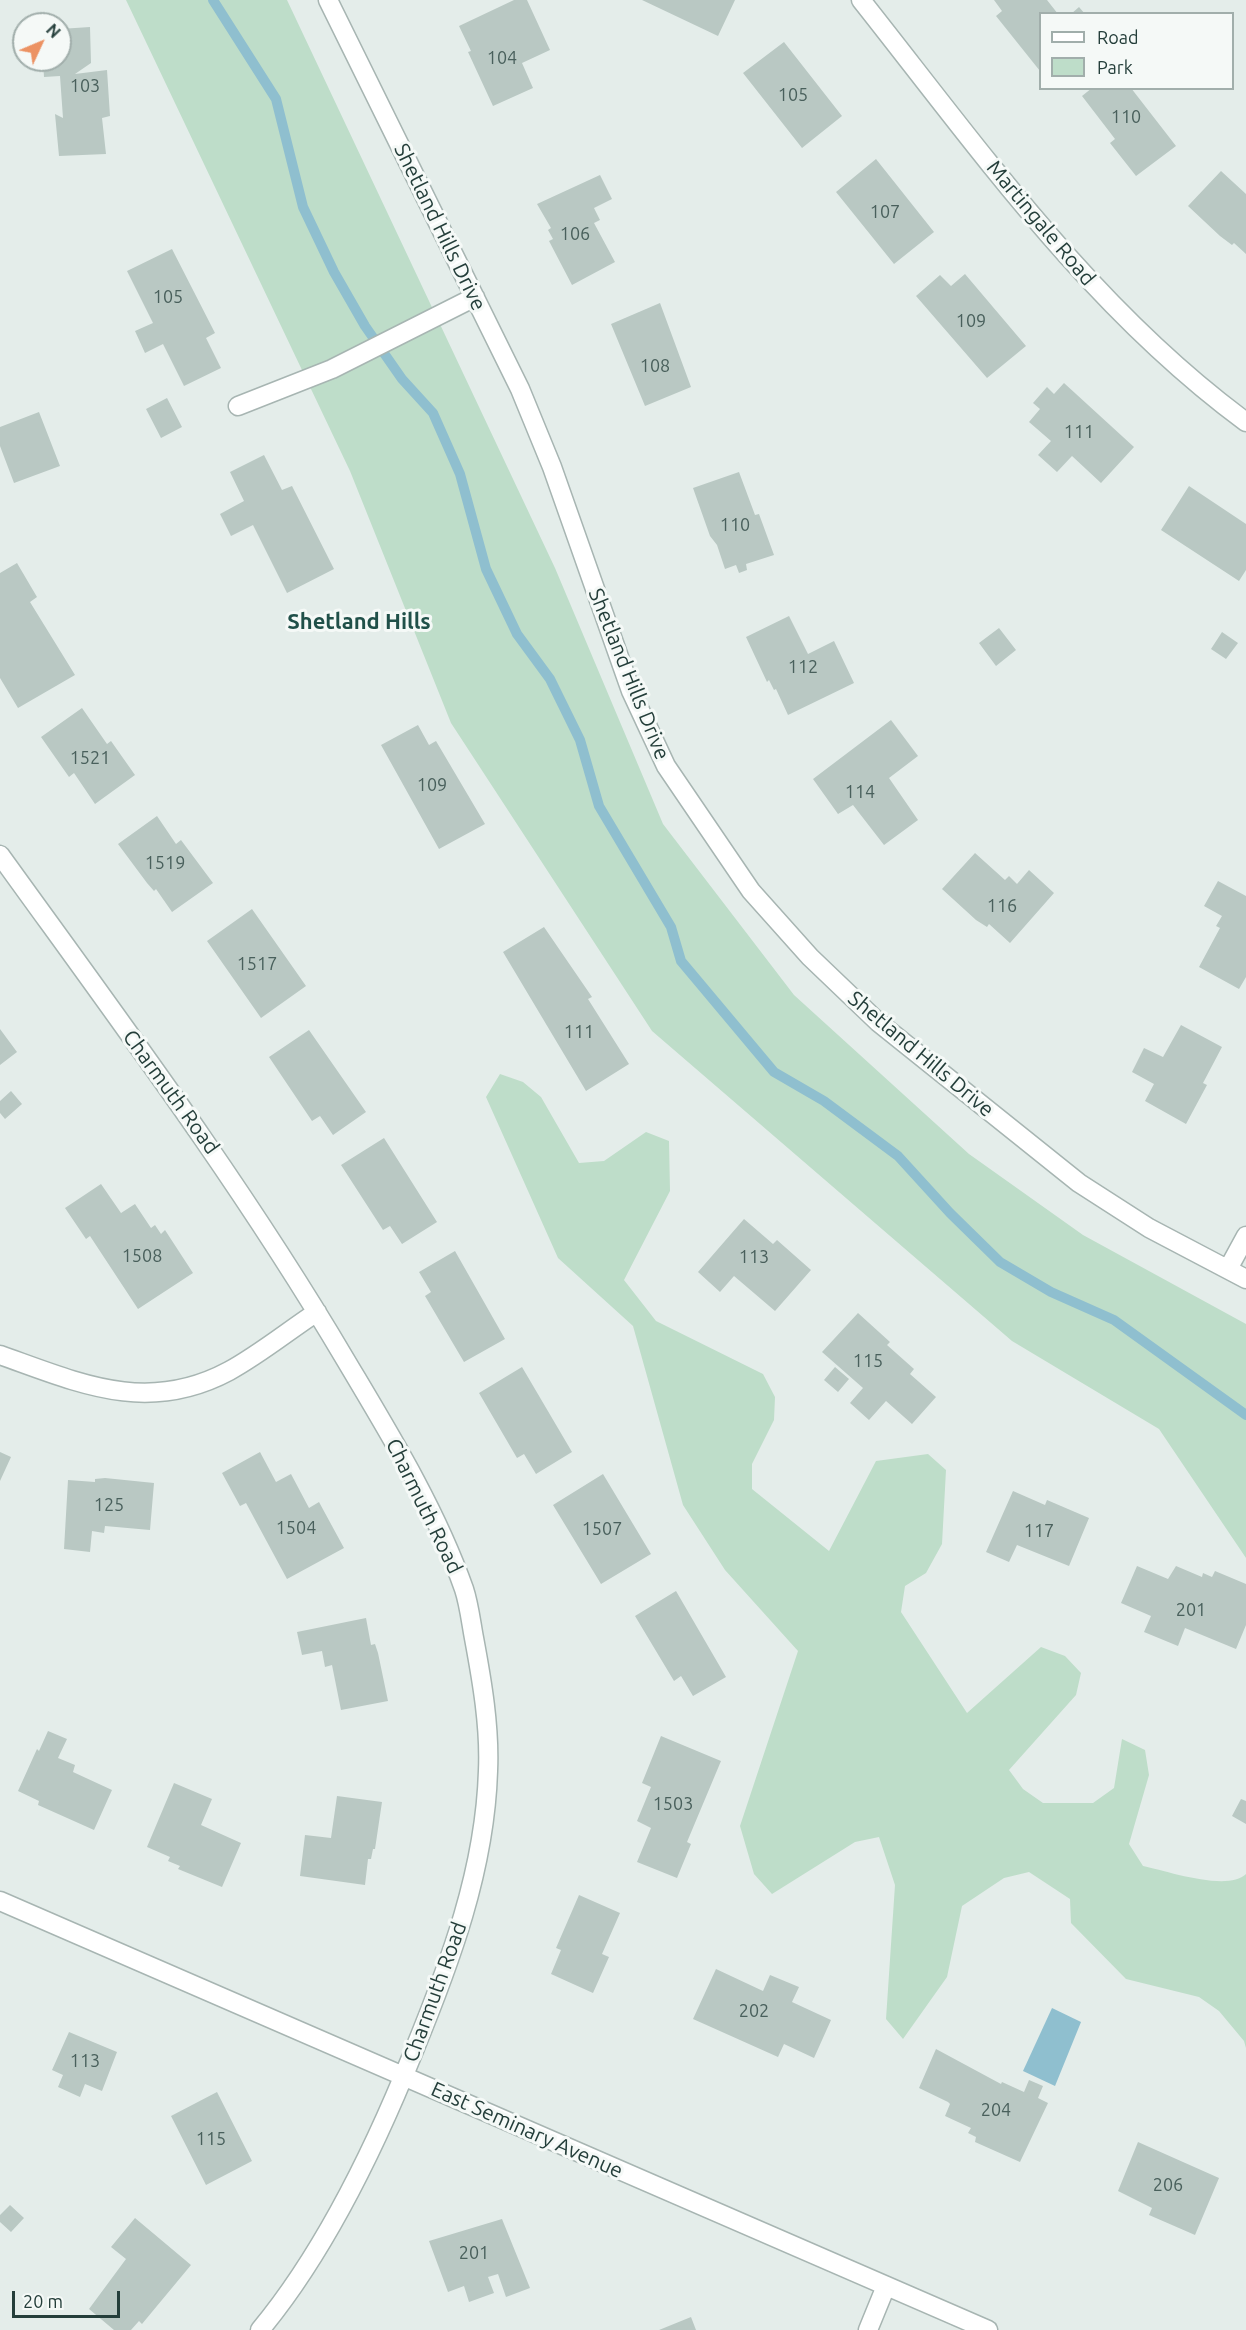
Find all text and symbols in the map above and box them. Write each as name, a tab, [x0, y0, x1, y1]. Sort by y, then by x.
north arrow	[12, 12, 72, 72]
legend	[1039, 12, 1234, 90]
text: N	[43, 20, 64, 41]
text: Road	[1097, 27, 1139, 47]
house number: 104	[487, 47, 517, 69]
text: Park	[1097, 57, 1133, 77]
house number: 103	[70, 75, 100, 97]
house number: 105	[778, 84, 808, 106]
house number: 110	[1111, 106, 1141, 128]
street label: Shetland Hills Drive	[389, 139, 491, 315]
street label: Martingale Road	[981, 155, 1101, 291]
house number: 107	[870, 201, 900, 223]
house number: 106	[560, 223, 590, 245]
house number: 105	[153, 286, 183, 308]
house number: 109	[956, 310, 986, 332]
house number: 108	[640, 355, 670, 377]
house number: 111	[1064, 421, 1094, 443]
house number: 110	[720, 514, 750, 536]
street label: Shetland Hills Drive	[583, 585, 675, 763]
district label: Shetland Hills	[287, 609, 431, 635]
house number: 112	[788, 656, 818, 678]
house number: 1521	[70, 747, 110, 769]
house number: 109	[417, 774, 447, 796]
house number: 114	[845, 781, 875, 803]
house number: 1519	[145, 852, 185, 874]
house number: 116	[987, 895, 1017, 917]
house number: 1517	[237, 953, 277, 975]
street label: Shetland Hills Drive	[843, 986, 999, 1122]
house number: 111	[564, 1021, 594, 1043]
street label: Charmuth Road	[118, 1025, 224, 1159]
house number: 1508	[122, 1245, 162, 1267]
house number: 113	[739, 1246, 769, 1268]
house number: 115	[853, 1350, 883, 1372]
street label: Charmuth Road	[380, 1434, 468, 1578]
house number: 125	[94, 1494, 124, 1516]
house number: 1504	[276, 1517, 316, 1539]
house number: 1507	[582, 1518, 622, 1540]
house number: 117	[1024, 1520, 1054, 1542]
house number: 201	[1176, 1599, 1206, 1621]
house number: 1503	[653, 1793, 693, 1815]
street label: Charmuth Road	[398, 1919, 472, 2065]
house number: 202	[739, 2000, 769, 2022]
house number: 113	[70, 2050, 100, 2072]
street label: East Seminary Avenue	[427, 2076, 627, 2184]
house number: 204	[981, 2099, 1011, 2121]
house number: 115	[196, 2128, 226, 2150]
house number: 206	[1153, 2174, 1183, 2196]
house number: 201	[459, 2242, 489, 2264]
scale bar	[15, 2279, 123, 2317]
text: 20 m	[23, 2291, 63, 2311]

